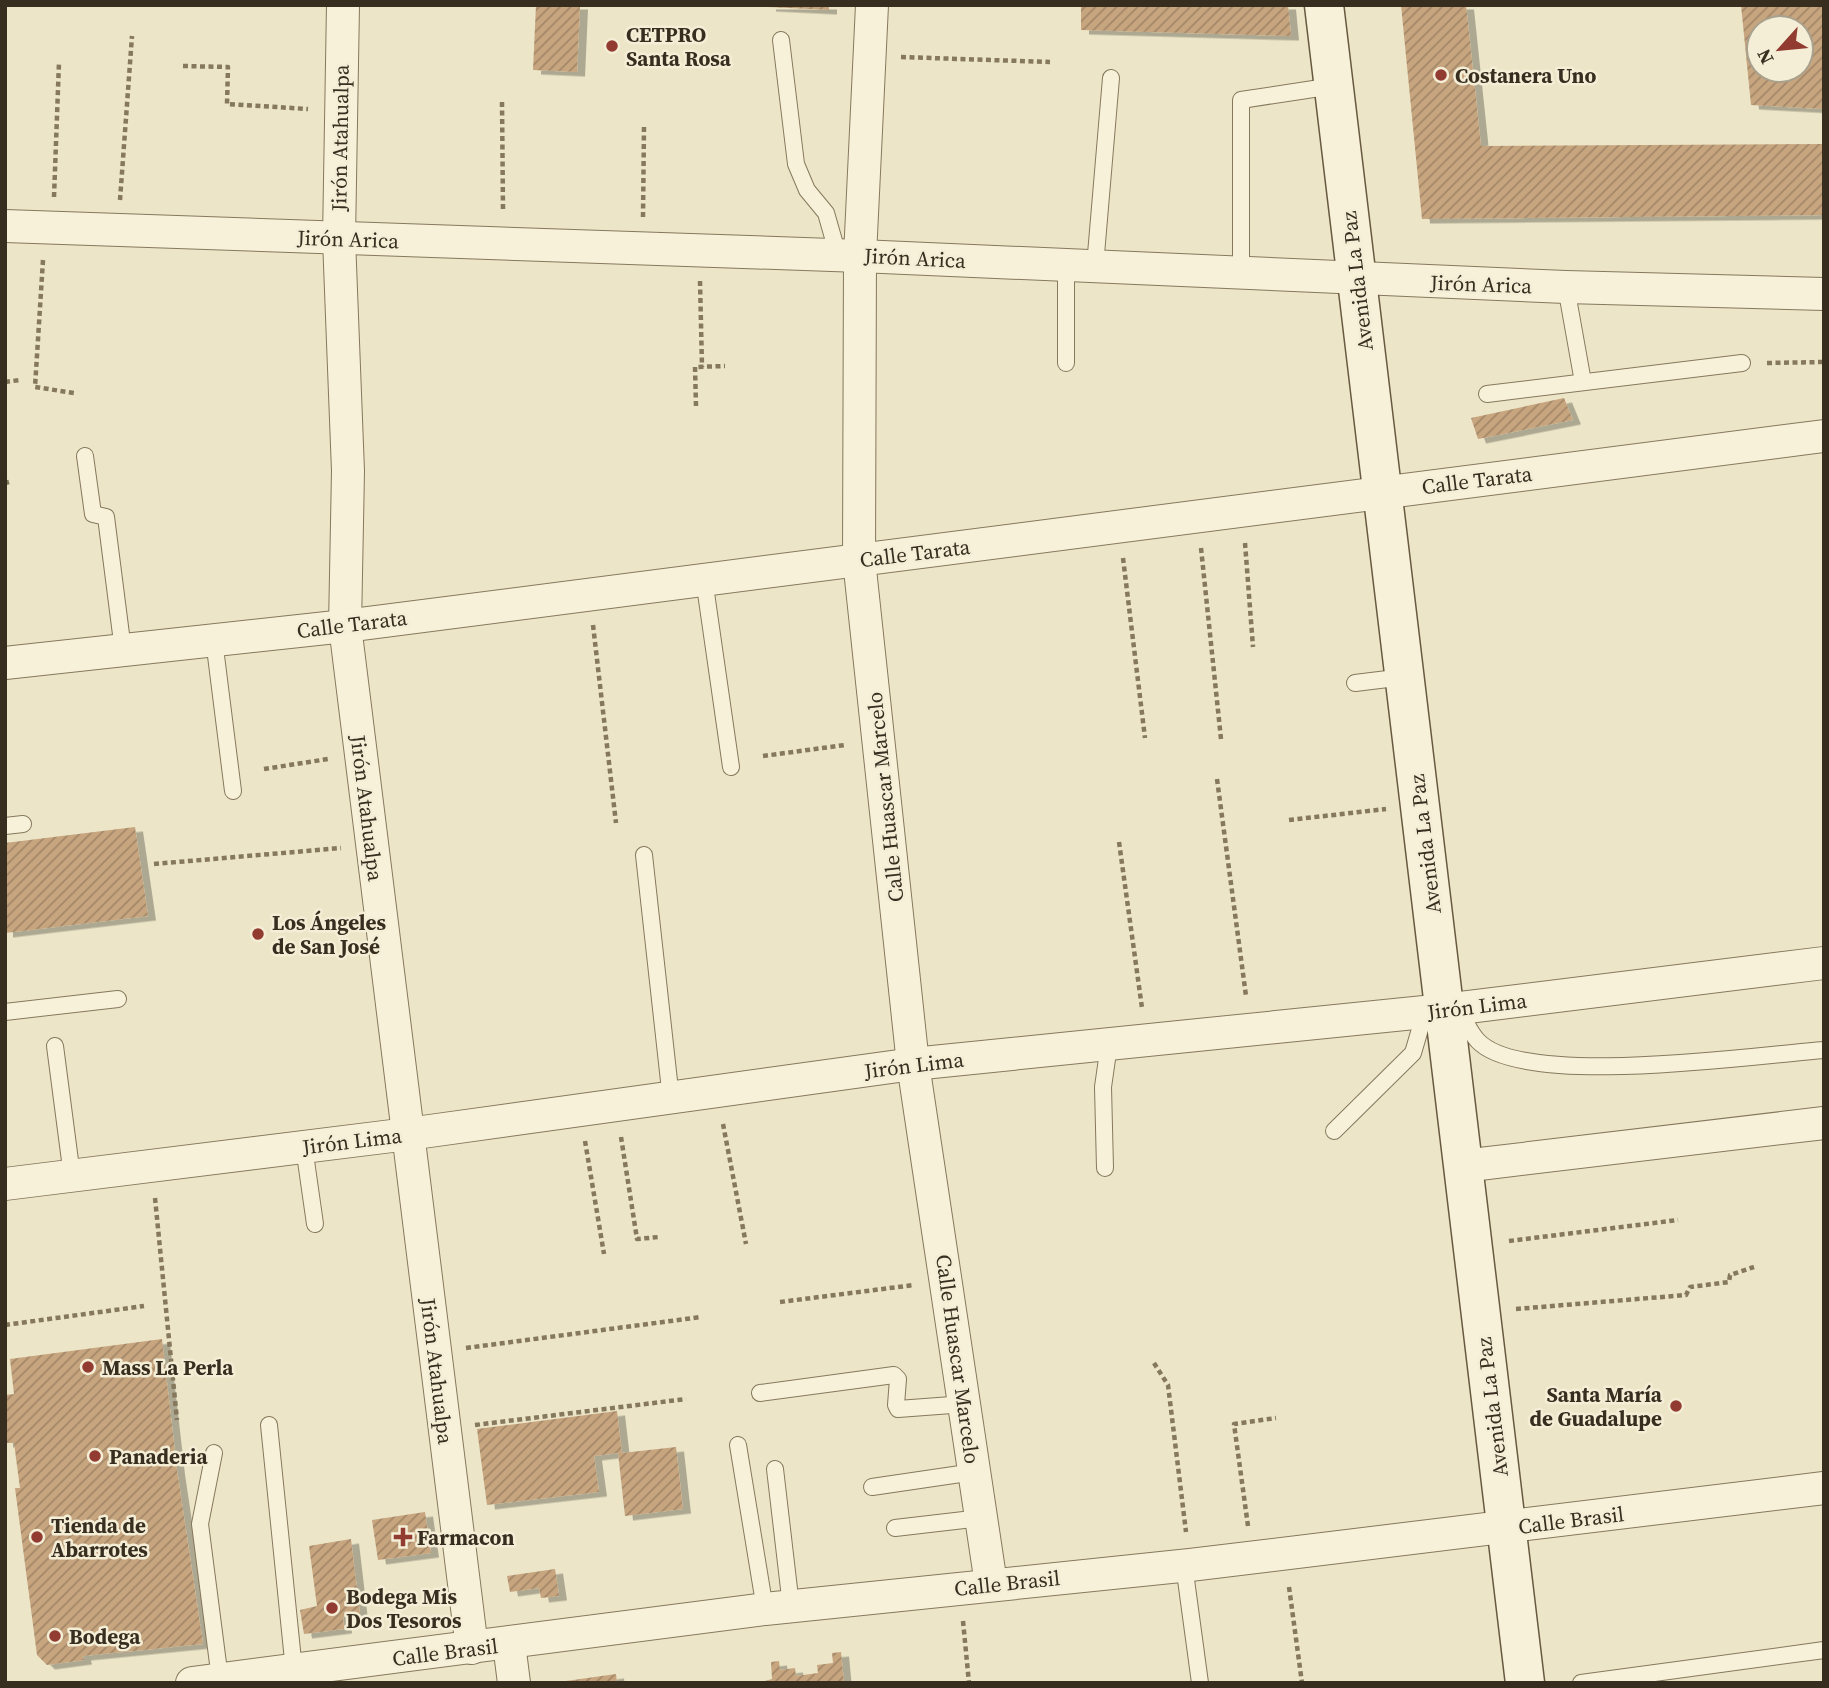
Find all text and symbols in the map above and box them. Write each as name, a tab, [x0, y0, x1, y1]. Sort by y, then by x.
north arrow	[1745, 14, 1815, 84]
place label: CETPRO Santa Rosa	[626, 20, 732, 73]
marker: CETPRO Santa Rosa	[604, 38, 620, 54]
text: N	[1750, 45, 1780, 69]
place label: Costanera Uno	[1455, 61, 1597, 90]
street label: Jirón Atahualpa	[324, 64, 356, 213]
marker: Costanera Uno	[1433, 67, 1449, 83]
street label: Avenida La Paz	[1334, 209, 1380, 353]
street label: Jirón Arica	[296, 223, 400, 255]
street label: Jirón Arica	[862, 241, 967, 275]
street label: Jirón Arica	[1429, 268, 1533, 300]
street label: Calle Tarata	[1420, 459, 1534, 501]
street label: Calle Tarata	[858, 532, 972, 574]
street label: Calle Tarata	[295, 603, 409, 645]
street label: Calle Huascar Marcelo	[860, 690, 910, 904]
street label: Jirón Atahualpa	[344, 732, 390, 883]
street label: Avenida La Paz	[1402, 772, 1448, 916]
place label: Los Ángeles de San José	[272, 908, 387, 961]
marker: Los Ángeles de San José	[250, 926, 266, 942]
street label: Jirón Lima	[1425, 985, 1529, 1027]
street label: Jirón Lima	[862, 1044, 966, 1086]
street label: Jirón Lima	[300, 1120, 404, 1162]
street label: Calle Huascar Marcelo	[929, 1252, 987, 1466]
street label: Jirón Atahualpa	[414, 1295, 460, 1446]
street label: Avenida La Paz	[1469, 1335, 1515, 1479]
place label: Mass La Perla	[102, 1353, 234, 1382]
marker: Mass La Perla	[80, 1359, 96, 1375]
place label: Santa María de Guadalupe	[1529, 1380, 1663, 1433]
marker: Santa María de Guadalupe	[1668, 1398, 1684, 1414]
place label: Panaderia	[109, 1442, 208, 1471]
marker: Panaderia	[87, 1448, 103, 1464]
street label: Calle Brasil	[1517, 1499, 1625, 1541]
place label: Tienda de Abarrotes	[51, 1511, 148, 1564]
place label: Farmacon	[417, 1523, 514, 1552]
marker: Tienda de Abarrotes	[29, 1529, 45, 1545]
marker: Farmacon	[395, 1529, 411, 1545]
street label: Calle Brasil	[953, 1563, 1061, 1603]
place label: Bodega Mis Dos Tesoros	[346, 1582, 462, 1635]
marker: Bodega Mis Dos Tesoros	[324, 1600, 340, 1616]
place label: Bodega	[69, 1622, 141, 1651]
marker: Bodega	[47, 1628, 63, 1644]
street label: Calle Brasil	[391, 1631, 499, 1673]

